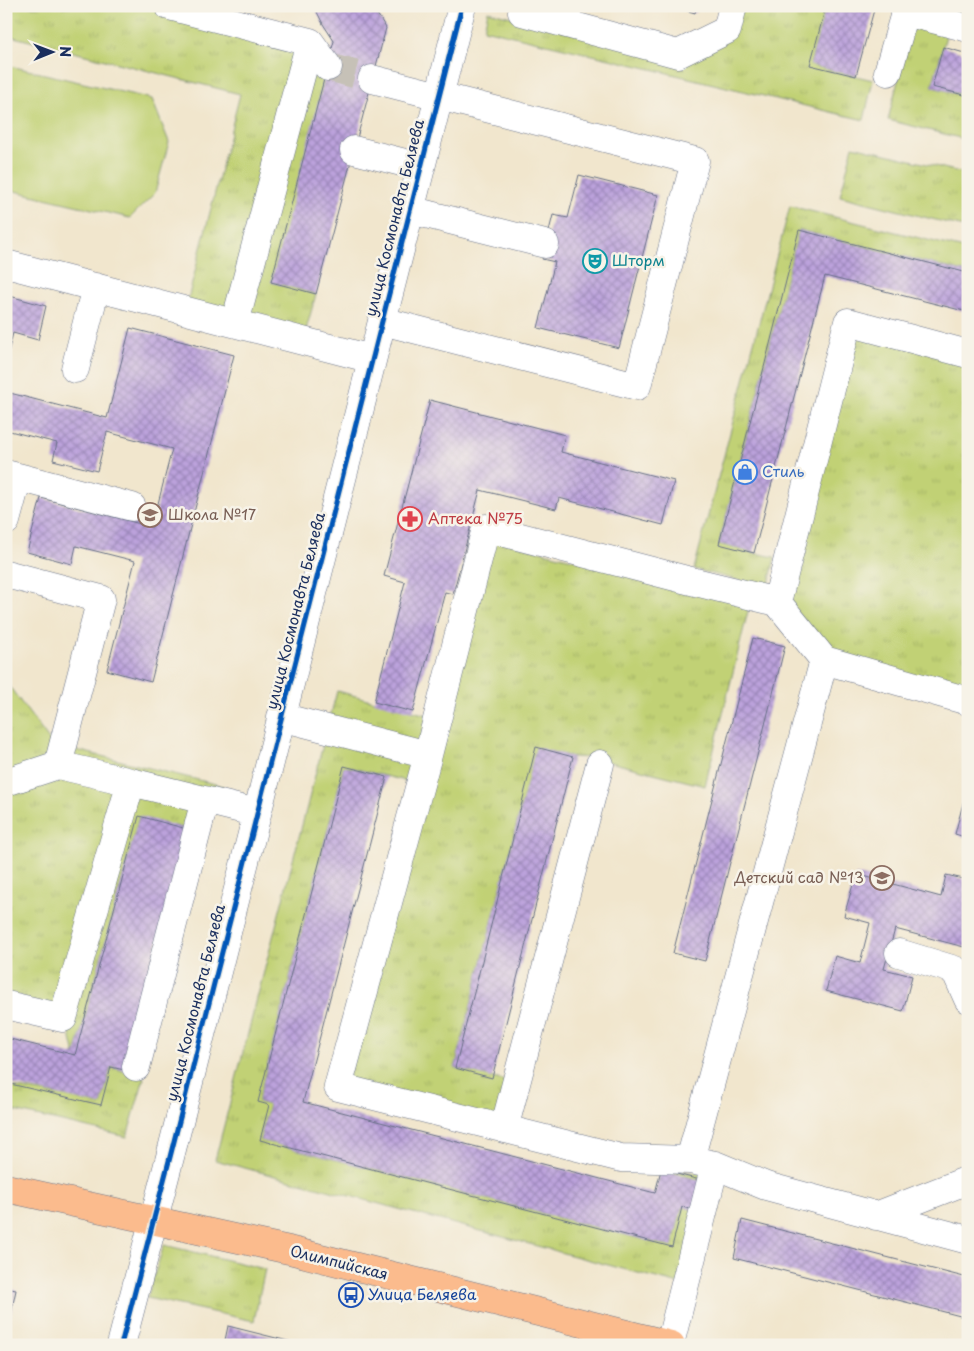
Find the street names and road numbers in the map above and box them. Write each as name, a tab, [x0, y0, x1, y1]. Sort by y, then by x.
street label: улица Космонавта Беляева	[358, 116, 429, 319]
street label: улица Космонавта Беляева	[259, 509, 330, 712]
street label: улица Космонавта Беляева	[159, 901, 230, 1104]
street label: Олимпийская	[288, 1238, 391, 1285]

